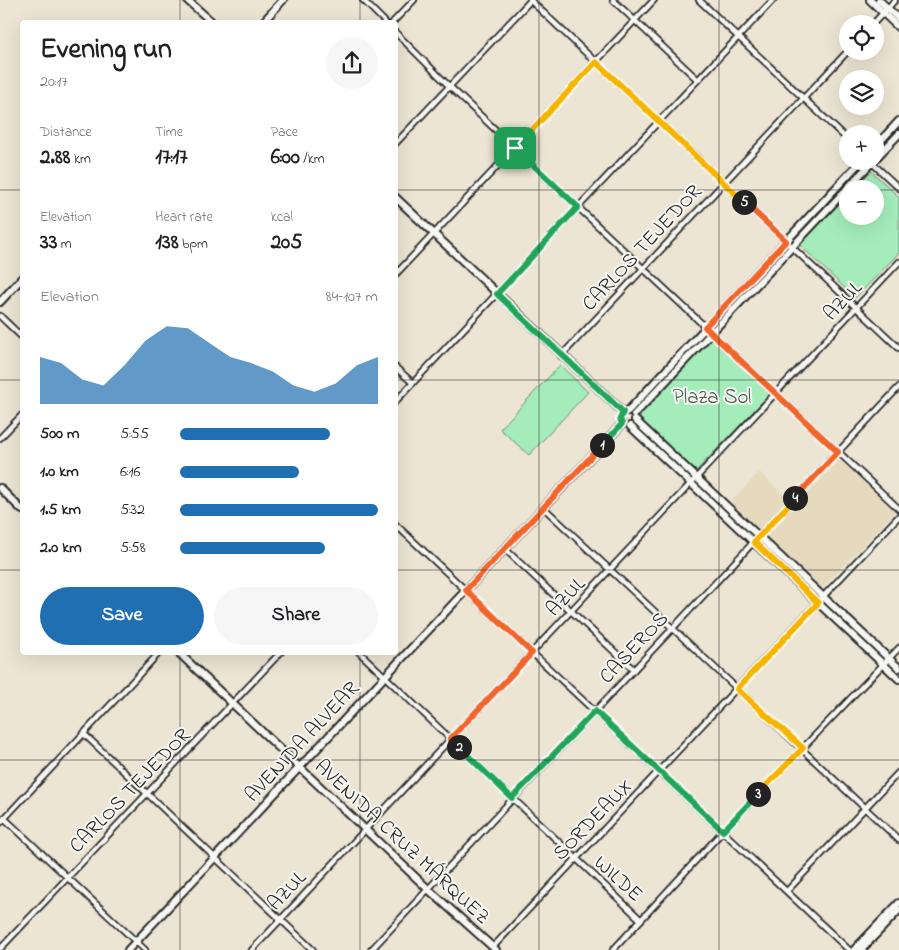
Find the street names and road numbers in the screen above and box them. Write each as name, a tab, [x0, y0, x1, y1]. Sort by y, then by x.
street label: CARLOS TEJEDOR	[576, 178, 710, 318]
street label: AZUL	[817, 274, 870, 328]
street label: AZUL	[540, 570, 593, 624]
street label: CASEROS	[593, 605, 676, 691]
street label: AVENIDA ALVEAR	[238, 675, 367, 810]
street label: CARLOS TEJEDOR	[63, 722, 198, 861]
street label: AVENIDA CRUZ MÁRQUEZ	[307, 752, 497, 932]
street label: SORDEAUX	[546, 773, 640, 868]
street label: WILDE	[586, 849, 649, 910]
street label: AZUL	[261, 864, 314, 918]

